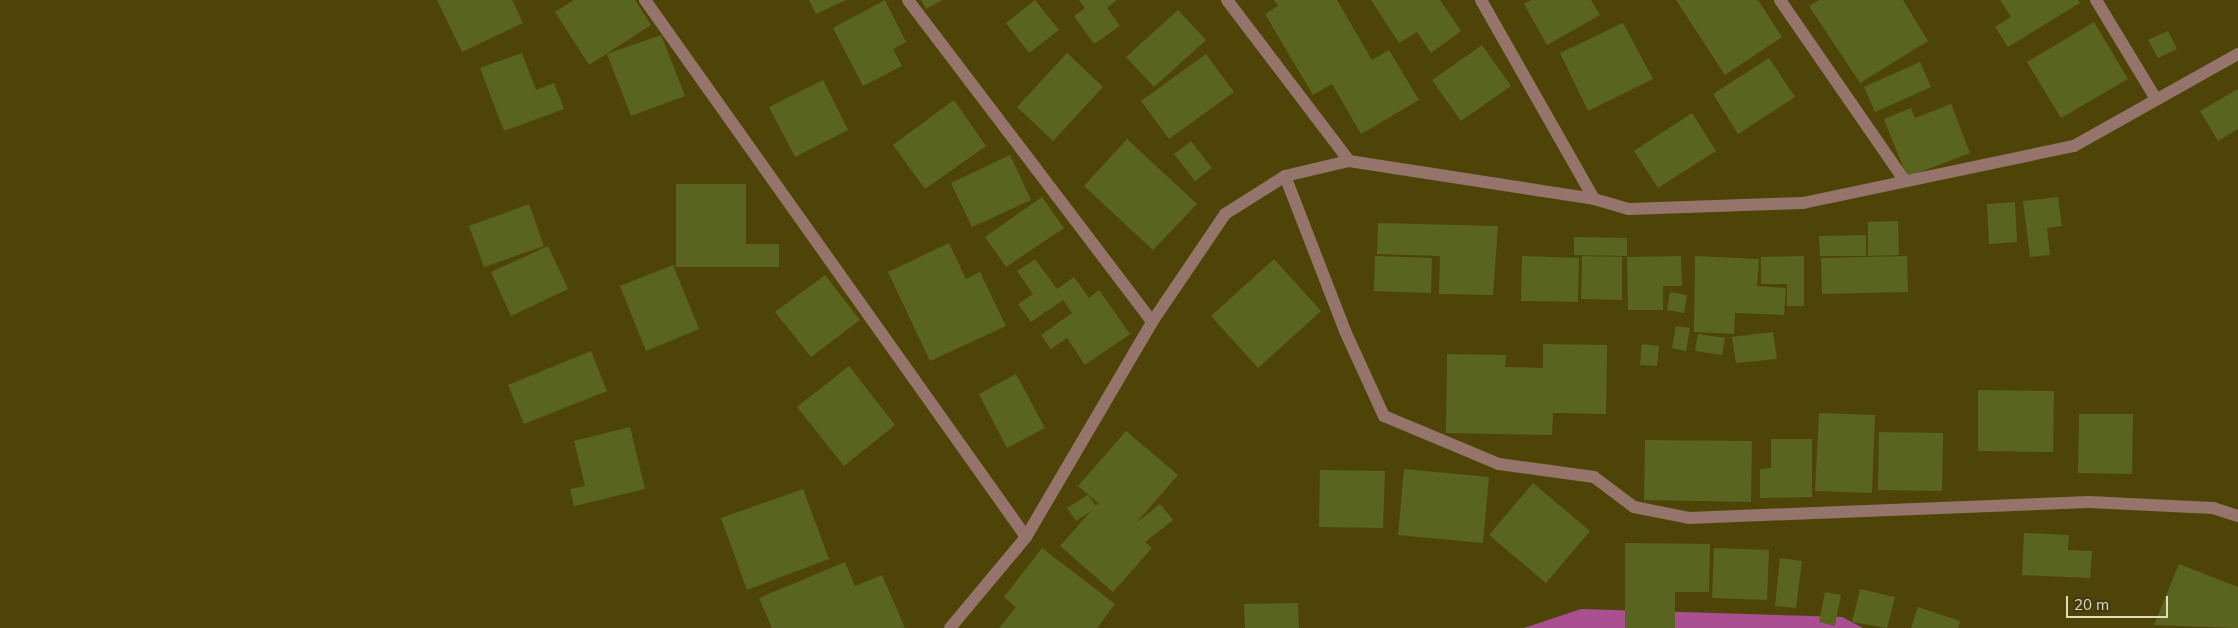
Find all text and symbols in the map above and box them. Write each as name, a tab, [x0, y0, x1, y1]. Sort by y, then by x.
scale bar	[2068, 586, 2170, 618]
text: 20 m	[2074, 595, 2109, 614]

